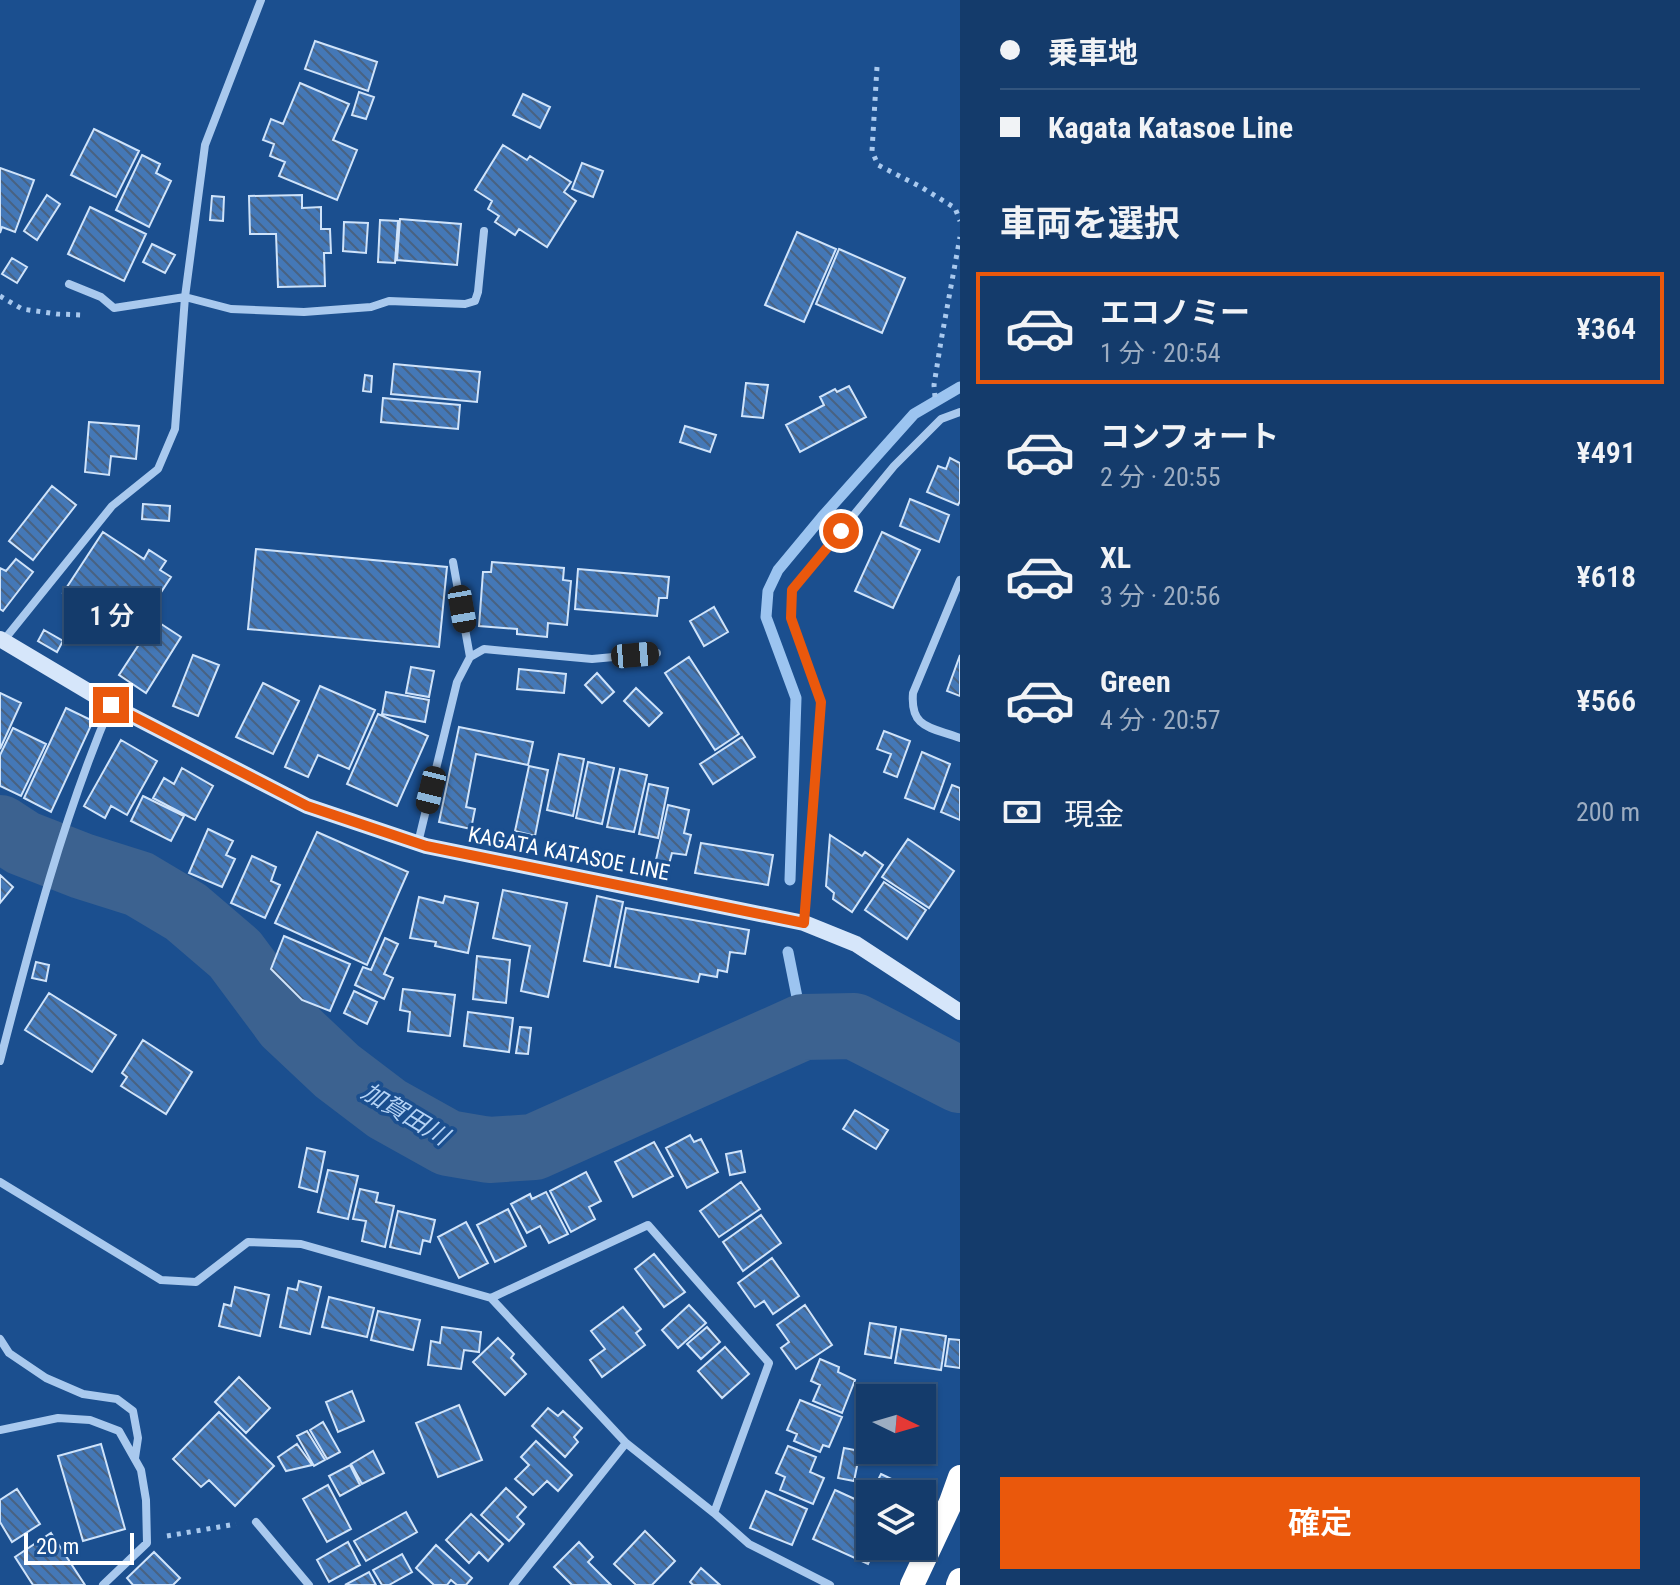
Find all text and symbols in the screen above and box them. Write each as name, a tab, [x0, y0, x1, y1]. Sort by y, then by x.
text: 乗車地	[1048, 35, 1138, 70]
text: Kagata Katasoe Line	[1048, 110, 1293, 145]
text: 車両を選択	[1000, 203, 1180, 245]
icon: car	[1004, 292, 1076, 364]
text: エコノミー	[1100, 295, 1250, 330]
text: ¥364	[1577, 311, 1636, 346]
text: 1 分 · 20:54	[1100, 338, 1220, 368]
icon: car	[1004, 416, 1076, 488]
text: コンフォート	[1100, 419, 1279, 454]
text: ¥491	[1577, 435, 1636, 470]
text: 2 分 · 20:55	[1100, 462, 1220, 492]
route start	[823, 513, 859, 549]
icon: car	[1004, 540, 1076, 612]
text: XL	[1100, 540, 1131, 575]
text: ¥618	[1577, 559, 1636, 594]
text: 3 分 · 20:56	[1100, 581, 1220, 611]
car	[446, 583, 478, 635]
callout: 1 分	[63, 589, 159, 645]
text: 1 分	[89, 601, 135, 631]
car	[610, 641, 660, 669]
icon: car	[1004, 664, 1076, 736]
text: Green	[1100, 664, 1171, 699]
text: ¥566	[1577, 683, 1636, 718]
route end	[93, 687, 129, 723]
text: 4 分 · 20:57	[1100, 705, 1220, 735]
car	[414, 764, 448, 816]
icon: cash	[1000, 790, 1044, 834]
text: 現金	[1064, 797, 1124, 832]
text: 200 m	[1576, 797, 1640, 827]
street label: KAGATA KATASOE LINE	[466, 822, 672, 885]
water label: 加賀田川	[357, 1077, 456, 1152]
north arrow	[856, 1384, 936, 1464]
map controls	[856, 1384, 936, 1560]
button: 確定	[1000, 1477, 1640, 1569]
button: layers	[856, 1480, 936, 1560]
scale bar	[24, 1529, 134, 1565]
text: 20 m	[36, 1534, 79, 1559]

